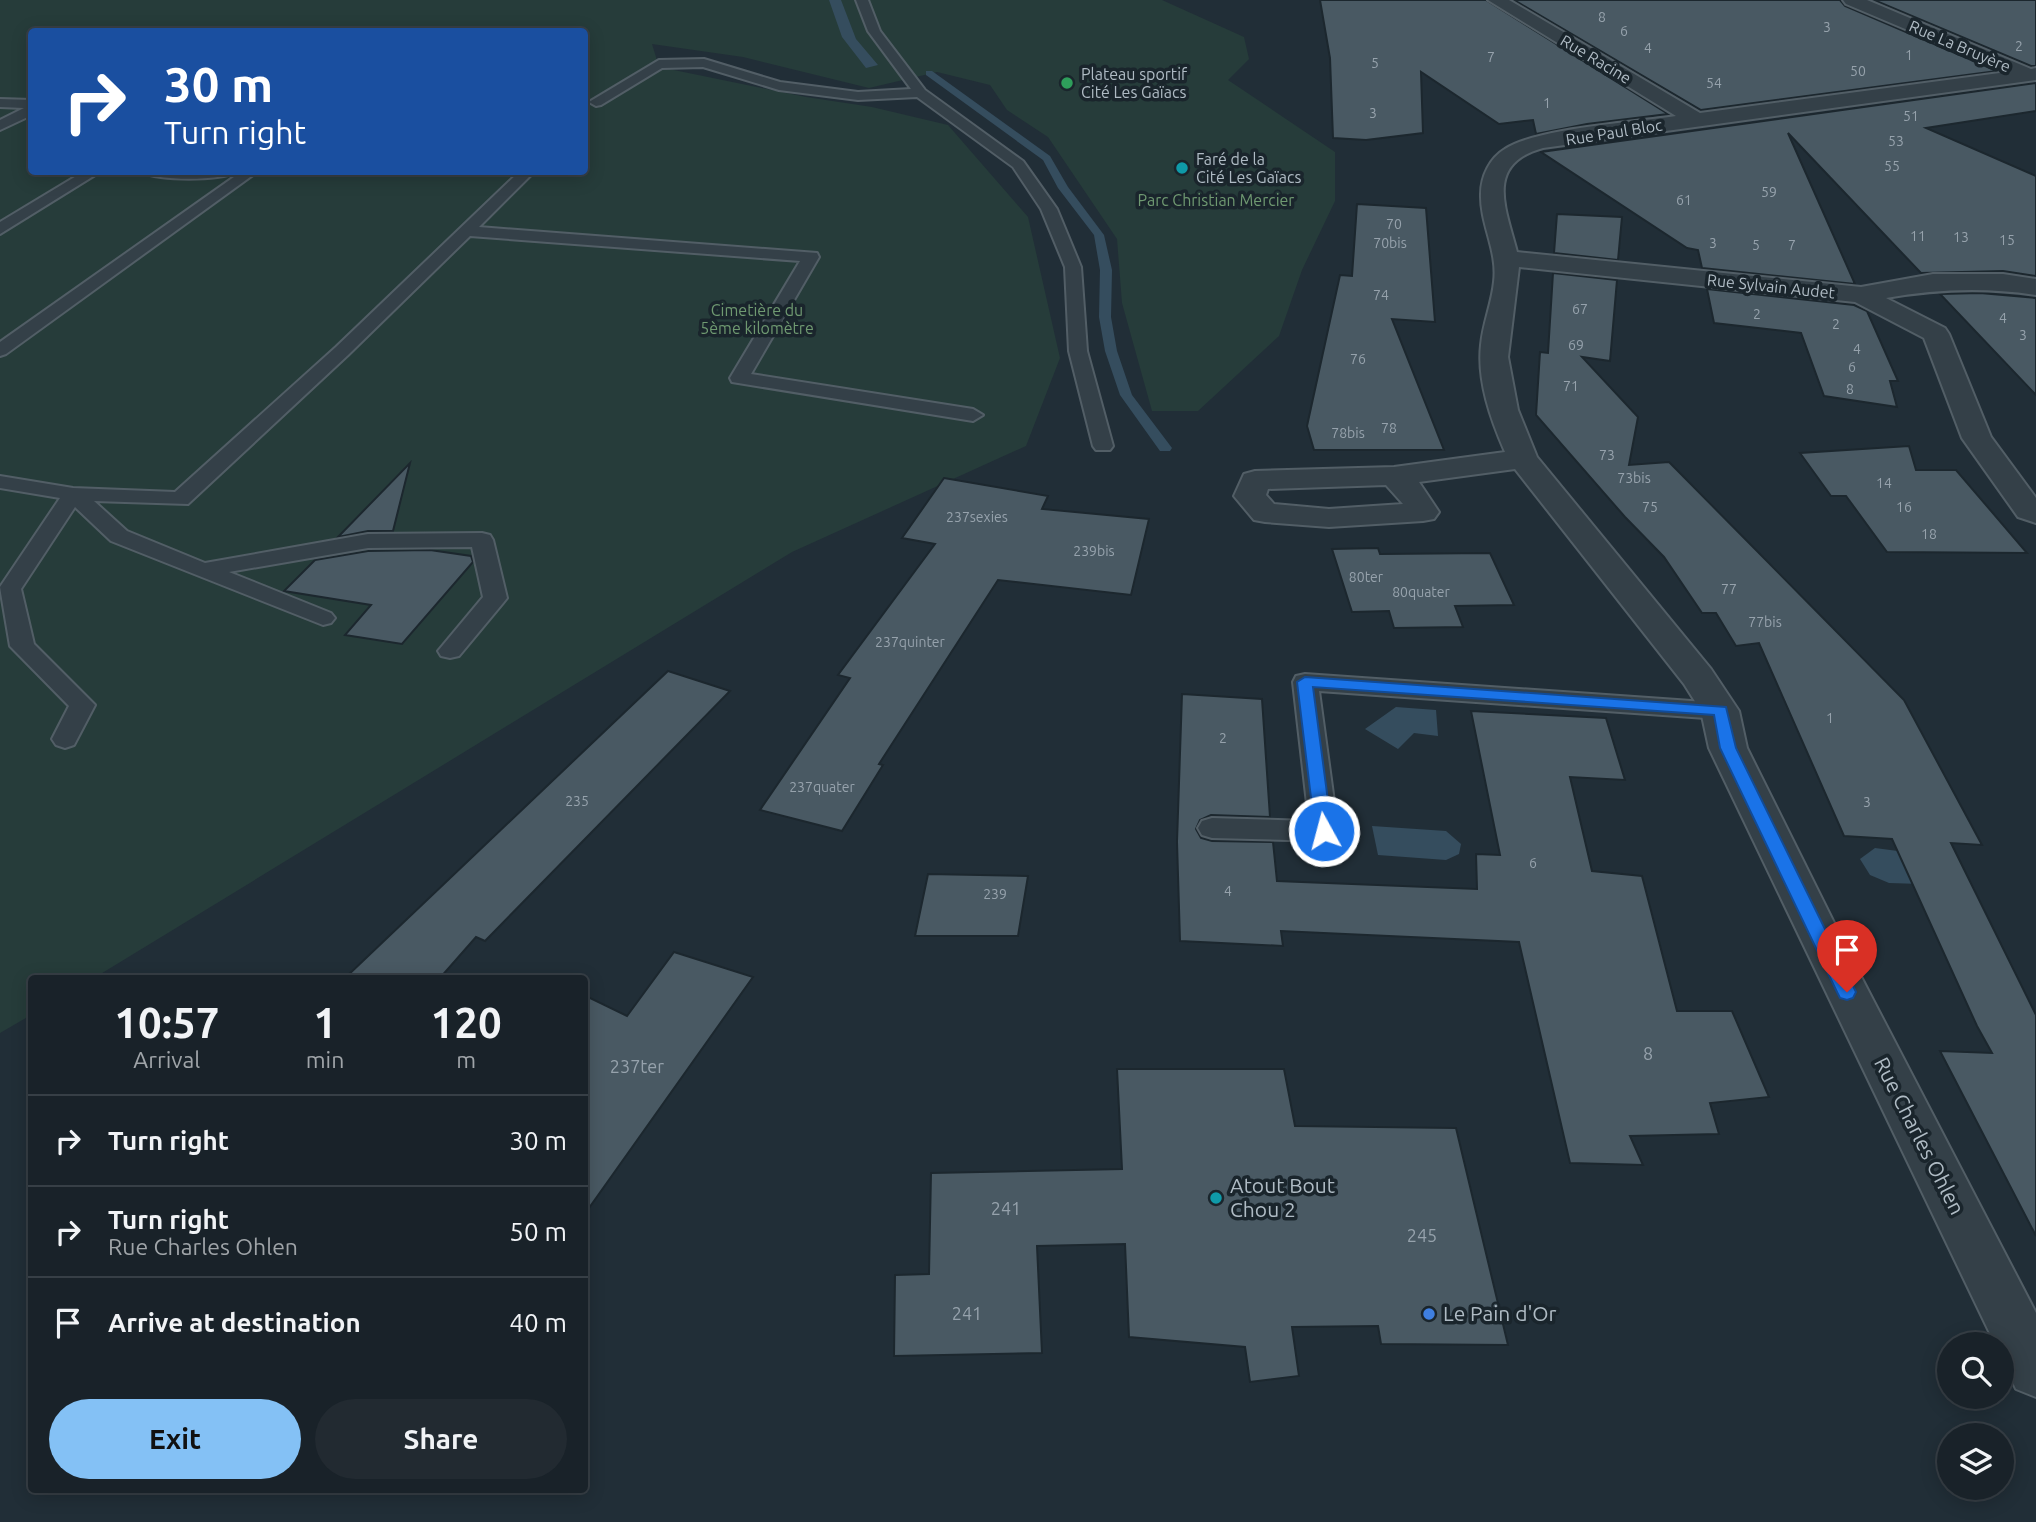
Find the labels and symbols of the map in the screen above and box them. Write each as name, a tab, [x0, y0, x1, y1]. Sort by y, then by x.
house number: 8	[1598, 9, 1606, 25]
street label: Rue La Bruyère	[1907, 17, 2013, 75]
house number: 3	[1823, 19, 1831, 35]
house number: 6	[1620, 23, 1628, 39]
street label: Rue Racine	[1557, 31, 1635, 87]
house number: 2	[2015, 38, 2023, 54]
house number: 4	[1644, 40, 1652, 56]
house number: 1	[1905, 47, 1913, 63]
house number: 7	[1487, 49, 1495, 65]
house number: 5	[1371, 55, 1379, 71]
house number: 50	[1850, 63, 1866, 79]
place label: Plateau sportif Cité Les Gaïacs	[1081, 65, 1188, 101]
marker: Plateau sportif Cité Les Gaïacs	[1059, 75, 1075, 91]
house number: 54	[1706, 75, 1722, 91]
house number: 1	[1543, 95, 1551, 111]
house number: 3	[1369, 105, 1377, 121]
house number: 51	[1903, 108, 1919, 124]
street label: Rue Paul Bloc	[1564, 115, 1664, 149]
house number: 53	[1888, 133, 1904, 149]
place label: Faré de la Cité Les Gaïacs	[1196, 150, 1301, 186]
house number: 55	[1884, 158, 1900, 174]
marker: Faré de la Cité Les Gaïacs	[1174, 160, 1190, 176]
house number: 59	[1761, 184, 1777, 200]
park label: Parc Christian Mercier	[1138, 191, 1294, 209]
house number: 61	[1676, 192, 1692, 208]
house number: 70	[1386, 216, 1402, 232]
house number: 11	[1910, 228, 1926, 244]
house number: 13	[1953, 229, 1969, 245]
house number: 15	[1999, 232, 2015, 248]
house number: 70bis	[1373, 235, 1407, 251]
house number: 3	[1709, 235, 1717, 251]
house number: 5	[1752, 237, 1760, 253]
house number: 7	[1788, 237, 1796, 253]
street label: Rue Sylvain Audet	[1706, 270, 1836, 302]
house number: 74	[1373, 287, 1389, 303]
park label: Cimetière du 5ème kilomètre	[700, 301, 814, 337]
house number: 67	[1572, 301, 1588, 317]
house number: 2	[1753, 306, 1761, 322]
house number: 4	[1999, 310, 2007, 326]
house number: 2	[1832, 316, 1840, 332]
house number: 3	[2019, 327, 2027, 343]
house number: 69	[1568, 337, 1584, 353]
house number: 4	[1853, 341, 1861, 357]
house number: 76	[1350, 351, 1366, 367]
house number: 6	[1848, 359, 1856, 375]
house number: 71	[1563, 378, 1579, 394]
house number: 8	[1846, 381, 1854, 397]
house number: 78	[1381, 420, 1397, 436]
house number: 78bis	[1331, 425, 1365, 441]
house number: 73	[1599, 447, 1615, 463]
house number: 73bis	[1617, 470, 1651, 486]
house number: 14	[1876, 475, 1892, 491]
house number: 75	[1642, 499, 1658, 515]
house number: 16	[1896, 499, 1912, 515]
house number: 237sexies	[946, 509, 1008, 525]
house number: 18	[1921, 526, 1937, 542]
house number: 239bis	[1073, 543, 1115, 559]
house number: 80ter	[1349, 569, 1384, 585]
house number: 77	[1721, 581, 1737, 597]
house number: 80quater	[1392, 584, 1451, 600]
house number: 77bis	[1748, 614, 1782, 630]
house number: 237quinter	[875, 634, 946, 650]
house number: 1	[1826, 710, 1834, 726]
house number: 2	[1219, 730, 1227, 746]
house number: 237quater	[789, 779, 855, 795]
house number: 235	[565, 793, 589, 809]
position arrow	[1287, 794, 1361, 868]
house number: 3	[1863, 794, 1871, 810]
house number: 6	[1529, 855, 1537, 871]
house number: 4	[1224, 883, 1232, 899]
house number: 239	[983, 886, 1007, 902]
pin	[1817, 920, 1877, 992]
house number: 8	[1643, 1043, 1653, 1063]
street label: Rue Charles Ohlen	[1870, 1053, 1970, 1218]
house number: 237ter	[610, 1056, 664, 1076]
place label: Atout Bout Chou 2	[1230, 1173, 1335, 1221]
marker: Atout Bout Chou 2	[1208, 1190, 1224, 1206]
house number: 241	[991, 1198, 1021, 1218]
house number: 245	[1407, 1225, 1437, 1245]
place label: Le Pain d'Or	[1443, 1301, 1557, 1325]
house number: 241	[952, 1303, 982, 1323]
marker: Le Pain d'Or	[1421, 1306, 1437, 1322]

